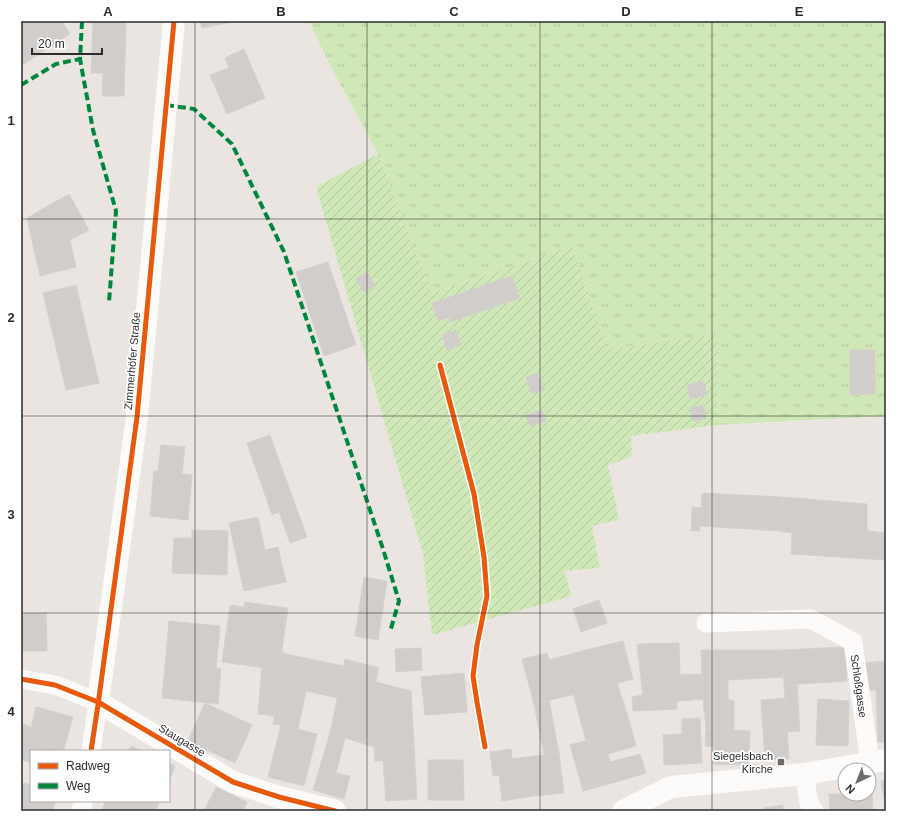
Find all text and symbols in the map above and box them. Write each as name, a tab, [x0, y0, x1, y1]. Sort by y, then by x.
text: A	[103, 4, 113, 19]
text: B	[276, 4, 286, 19]
text: C	[449, 4, 459, 19]
text: D	[621, 4, 631, 19]
text: E	[795, 4, 804, 19]
scale bar	[32, 30, 102, 56]
text: 20 m	[38, 37, 65, 51]
text: 1	[7, 113, 15, 128]
text: 2	[7, 310, 15, 325]
street label: Zimmerhöfer Straße	[122, 311, 142, 411]
text: 3	[7, 507, 15, 522]
street label: Schloßgasse	[849, 654, 869, 718]
text: 4	[7, 704, 15, 719]
street label: Staugasse	[157, 721, 207, 759]
legend	[30, 750, 170, 802]
place label: Siegelsbach Kirche	[713, 750, 773, 775]
marker: Siegelsbach Kirche	[776, 757, 786, 767]
text: Radweg	[66, 759, 110, 773]
north arrow	[837, 762, 877, 802]
text: Weg	[66, 779, 90, 793]
text: N	[843, 782, 857, 796]

